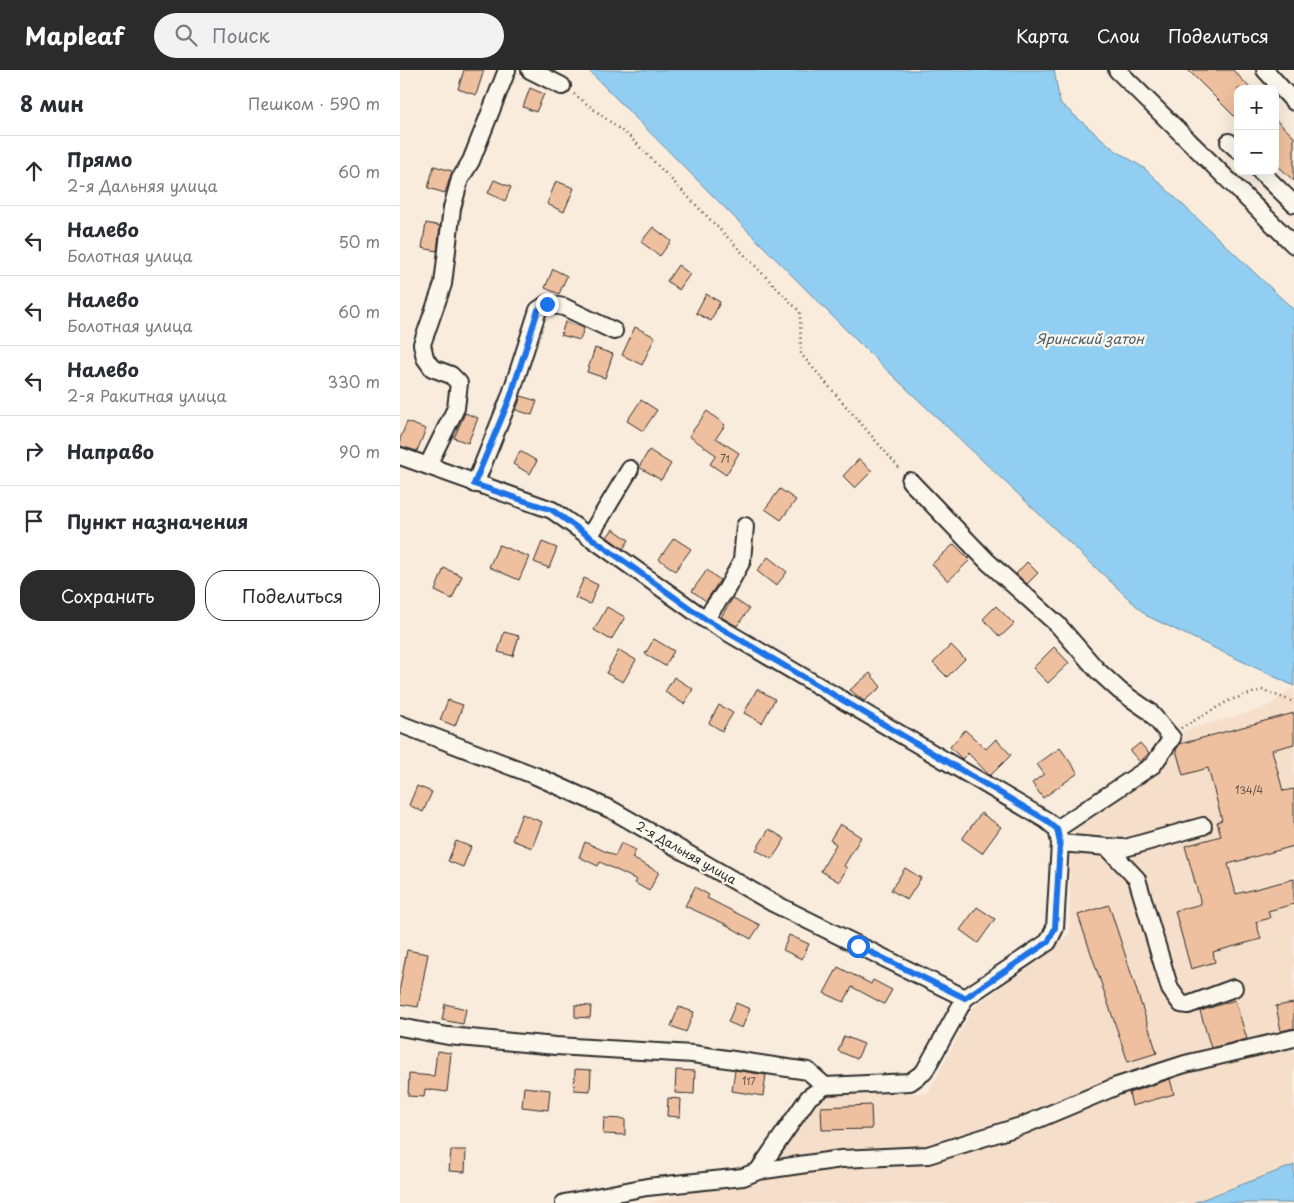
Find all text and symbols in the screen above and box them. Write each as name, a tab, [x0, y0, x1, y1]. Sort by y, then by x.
search box	[154, 13, 504, 58]
text: Mapleaf	[25, 17, 124, 53]
icon: search	[172, 21, 200, 49]
text: Поиск	[212, 21, 270, 49]
text: Карта	[1016, 22, 1069, 49]
text: Слои	[1097, 22, 1140, 49]
text: Поделиться	[1168, 22, 1269, 49]
map controls	[1234, 85, 1279, 175]
button: +	[1234, 85, 1279, 130]
text: 8 мин	[20, 87, 84, 119]
text: Пешком · 590 m	[248, 91, 380, 115]
button: −	[1234, 130, 1279, 175]
text: Прямо	[67, 145, 132, 173]
icon: ahead	[20, 157, 48, 185]
text: 60 m	[338, 159, 380, 183]
text: 2-я Дальняя улица	[67, 173, 218, 197]
text: Налево	[67, 215, 139, 243]
icon: left	[20, 227, 48, 255]
text: 50 m	[339, 229, 380, 253]
text: Болотная улица	[67, 243, 193, 267]
text: Налево	[67, 285, 139, 313]
route end	[536, 293, 559, 316]
icon: left	[20, 297, 48, 325]
text: 60 m	[338, 299, 380, 323]
text: Болотная улица	[67, 313, 193, 337]
water label: Яринский затон	[1036, 328, 1145, 349]
text: Налево	[67, 355, 139, 383]
icon: left	[20, 367, 48, 395]
text: 330 m	[327, 369, 380, 393]
text: 2-я Ракитная улица	[67, 383, 226, 407]
icon: right	[20, 437, 48, 465]
text: Направо	[67, 437, 154, 465]
text: 90 m	[339, 439, 380, 463]
house number: 71	[720, 451, 730, 466]
icon: arrive	[20, 507, 48, 535]
text: Пункт назначения	[67, 507, 248, 535]
button: Сохранить	[20, 570, 195, 621]
button: Поделиться	[205, 570, 380, 621]
house number: 134/4	[1235, 782, 1263, 797]
street label: 2-я Дальняя улица	[633, 816, 740, 888]
route start	[847, 935, 870, 958]
house number: 117	[742, 1073, 756, 1088]

